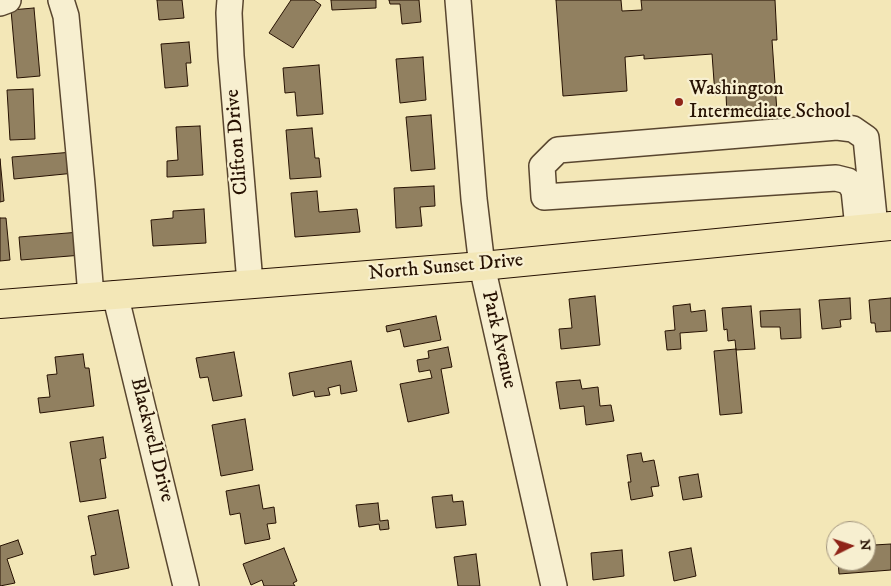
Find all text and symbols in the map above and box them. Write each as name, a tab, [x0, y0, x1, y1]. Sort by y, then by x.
place label: Washington Intermediate School	[689, 78, 850, 125]
street label: Clifton Drive	[221, 88, 255, 196]
marker: Washington Intermediate School	[673, 96, 685, 108]
street label: North Sunset Drive	[368, 249, 524, 287]
street label: Park Avenue	[475, 289, 521, 391]
street label: Blackwell Drive	[124, 375, 178, 505]
north arrow	[826, 521, 876, 571]
text: N	[856, 539, 874, 551]

